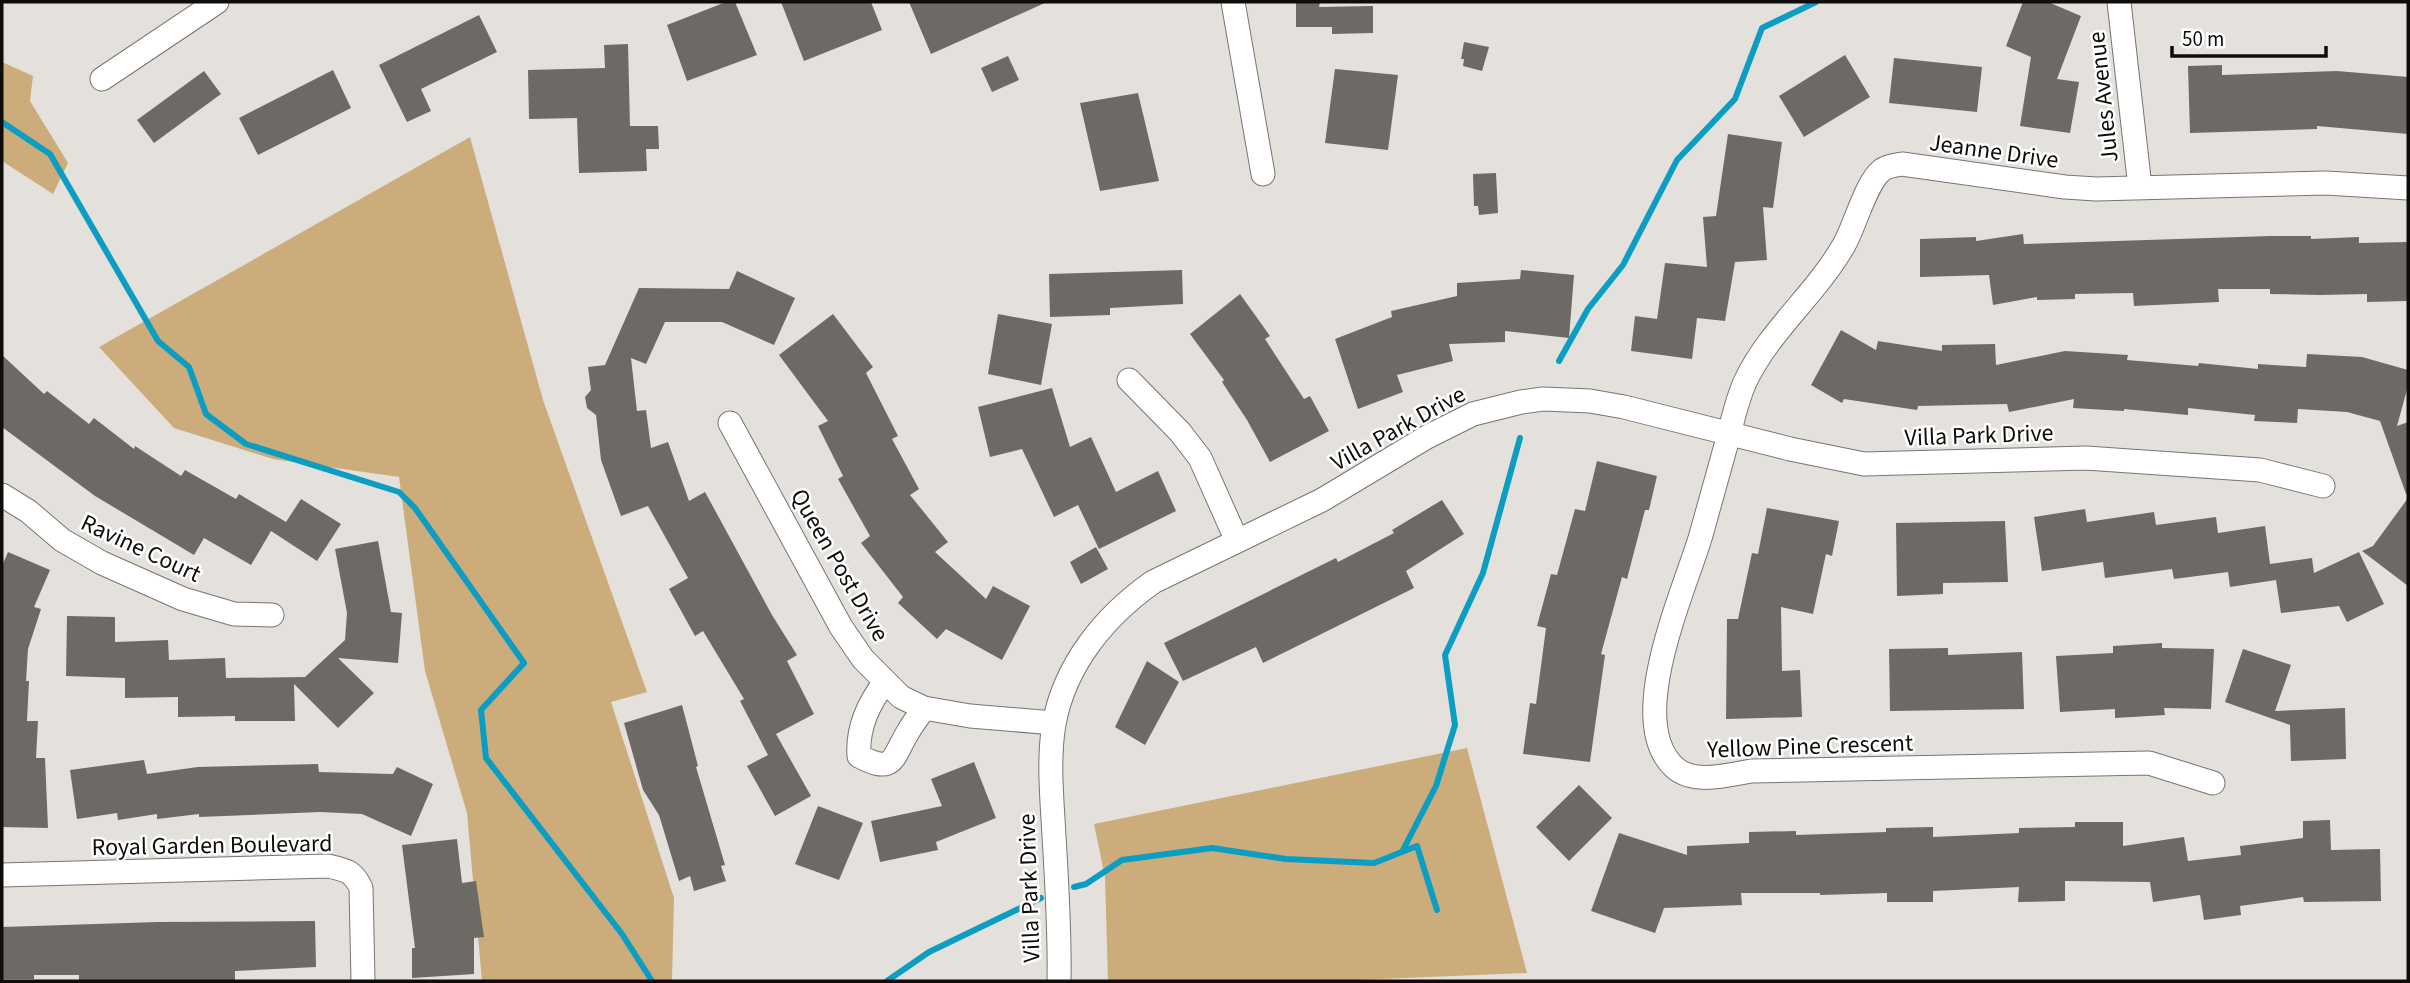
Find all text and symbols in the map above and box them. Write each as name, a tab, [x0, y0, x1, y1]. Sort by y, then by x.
scale bar	[2172, 14, 2326, 58]
text: 50 m	[2182, 24, 2224, 54]
street label: Jules Avenue	[2079, 30, 2128, 164]
street label: Jeanne Drive	[1927, 125, 2061, 178]
street label: Villa Park Drive	[1325, 377, 1472, 480]
street label: Villa Park Drive	[1904, 415, 2054, 456]
street label: Queen Post Drive	[782, 482, 898, 648]
street label: Ravine Court	[75, 505, 207, 592]
street label: Yellow Pine Crescent	[1705, 725, 1914, 768]
street label: Villa Park Drive	[1009, 813, 1050, 963]
street label: Royal Garden Boulevard	[91, 826, 333, 865]

